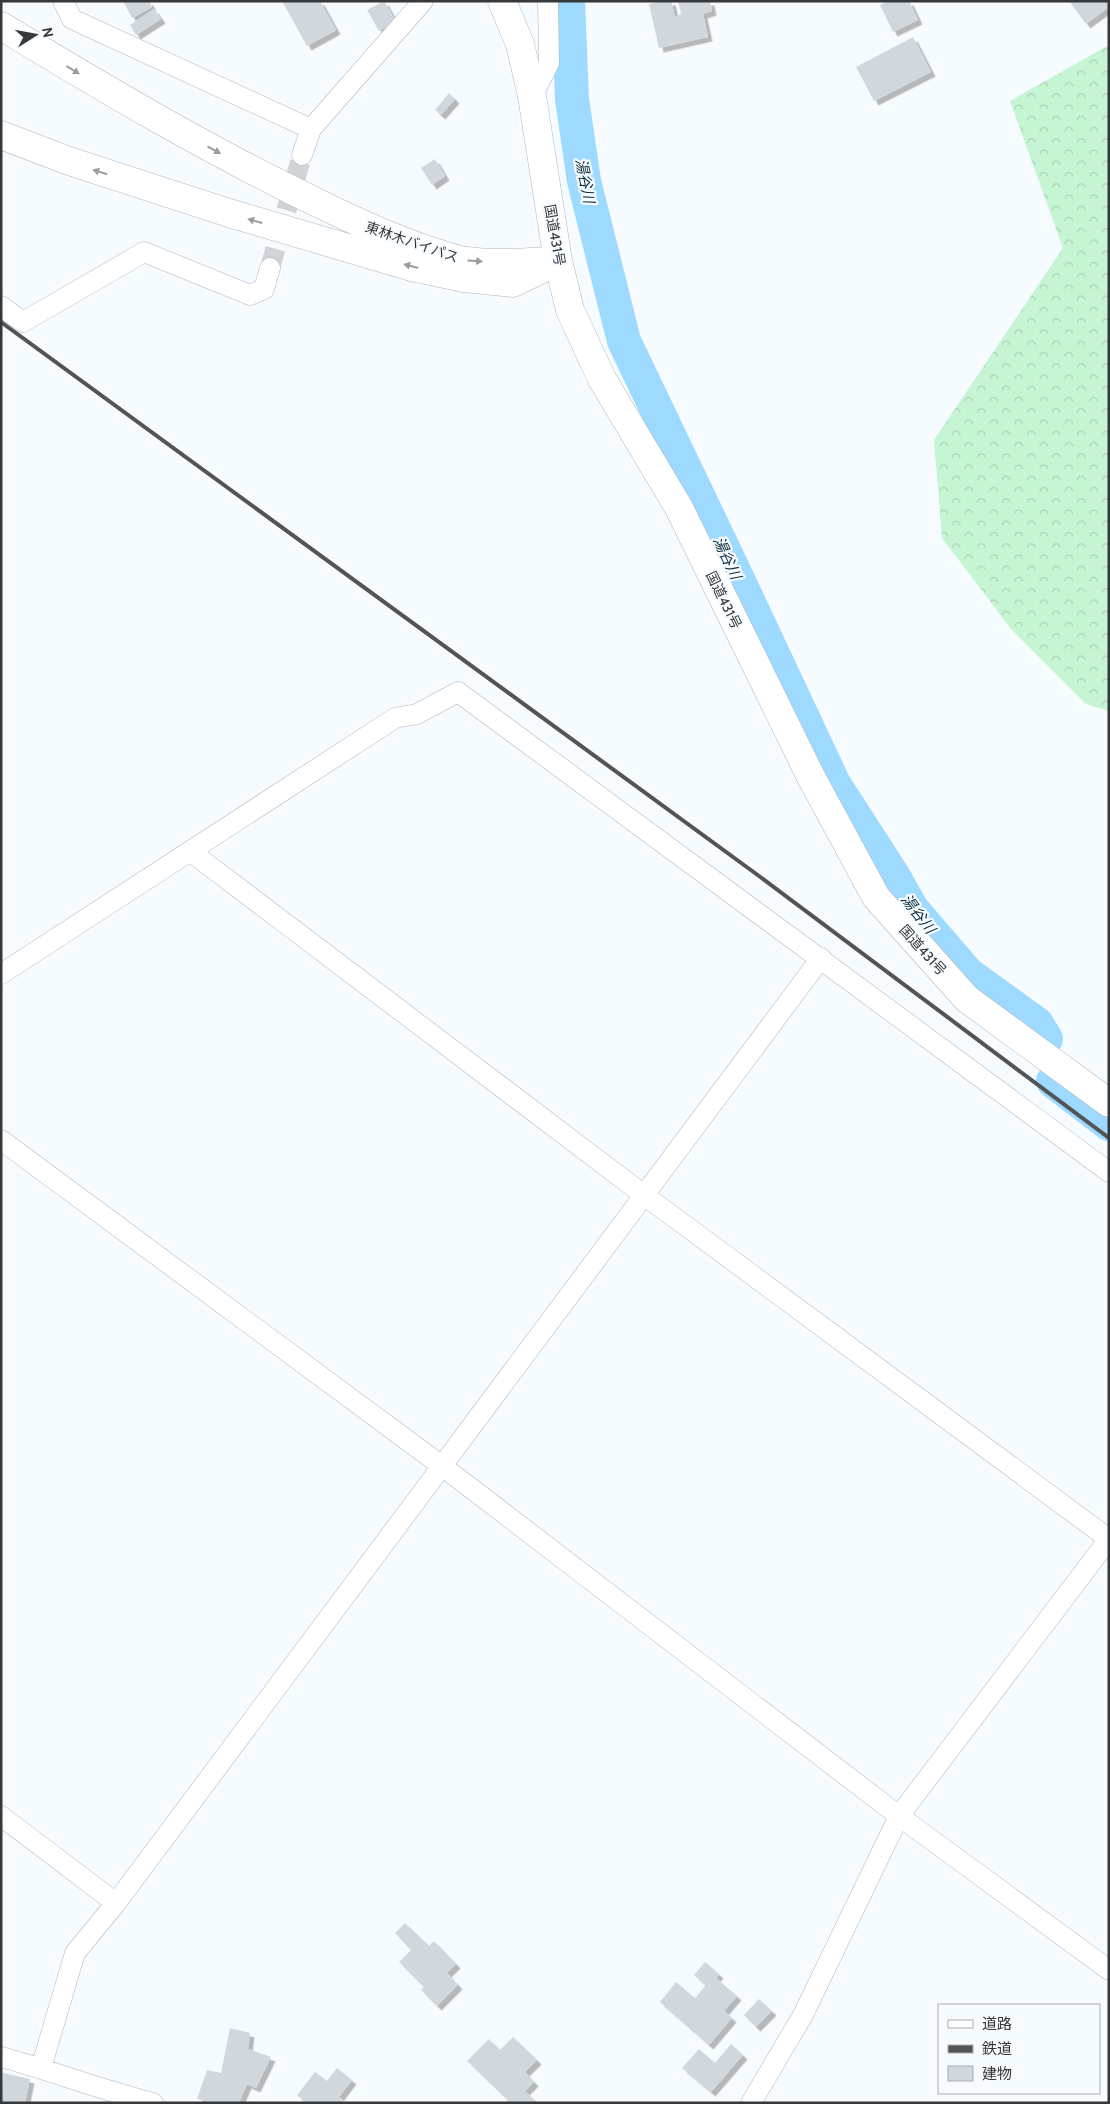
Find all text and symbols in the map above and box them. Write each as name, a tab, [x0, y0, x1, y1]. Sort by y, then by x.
north arrow	[10, 10, 60, 60]
text: N	[38, 26, 58, 39]
one-way arrow	[66, 65, 79, 74]
one-way arrow	[208, 145, 221, 154]
water label: 湯谷川	[572, 157, 599, 207]
one-way arrow	[93, 167, 108, 175]
street label: 国道431号	[541, 203, 569, 267]
one-way arrow	[248, 216, 263, 224]
street label: 東林木バイパス	[363, 218, 461, 266]
one-way arrow	[467, 257, 483, 265]
one-way arrow	[404, 262, 419, 270]
water label: 湯谷川	[709, 534, 746, 584]
street label: 国道431号	[702, 568, 746, 632]
water label: 湯谷川	[897, 891, 940, 939]
street label: 国道431号	[895, 921, 951, 979]
legend	[938, 2004, 1100, 2094]
text: 道路	[982, 2015, 1012, 2033]
text: 鉄道	[982, 2040, 1012, 2058]
text: 建物	[982, 2065, 1012, 2083]

